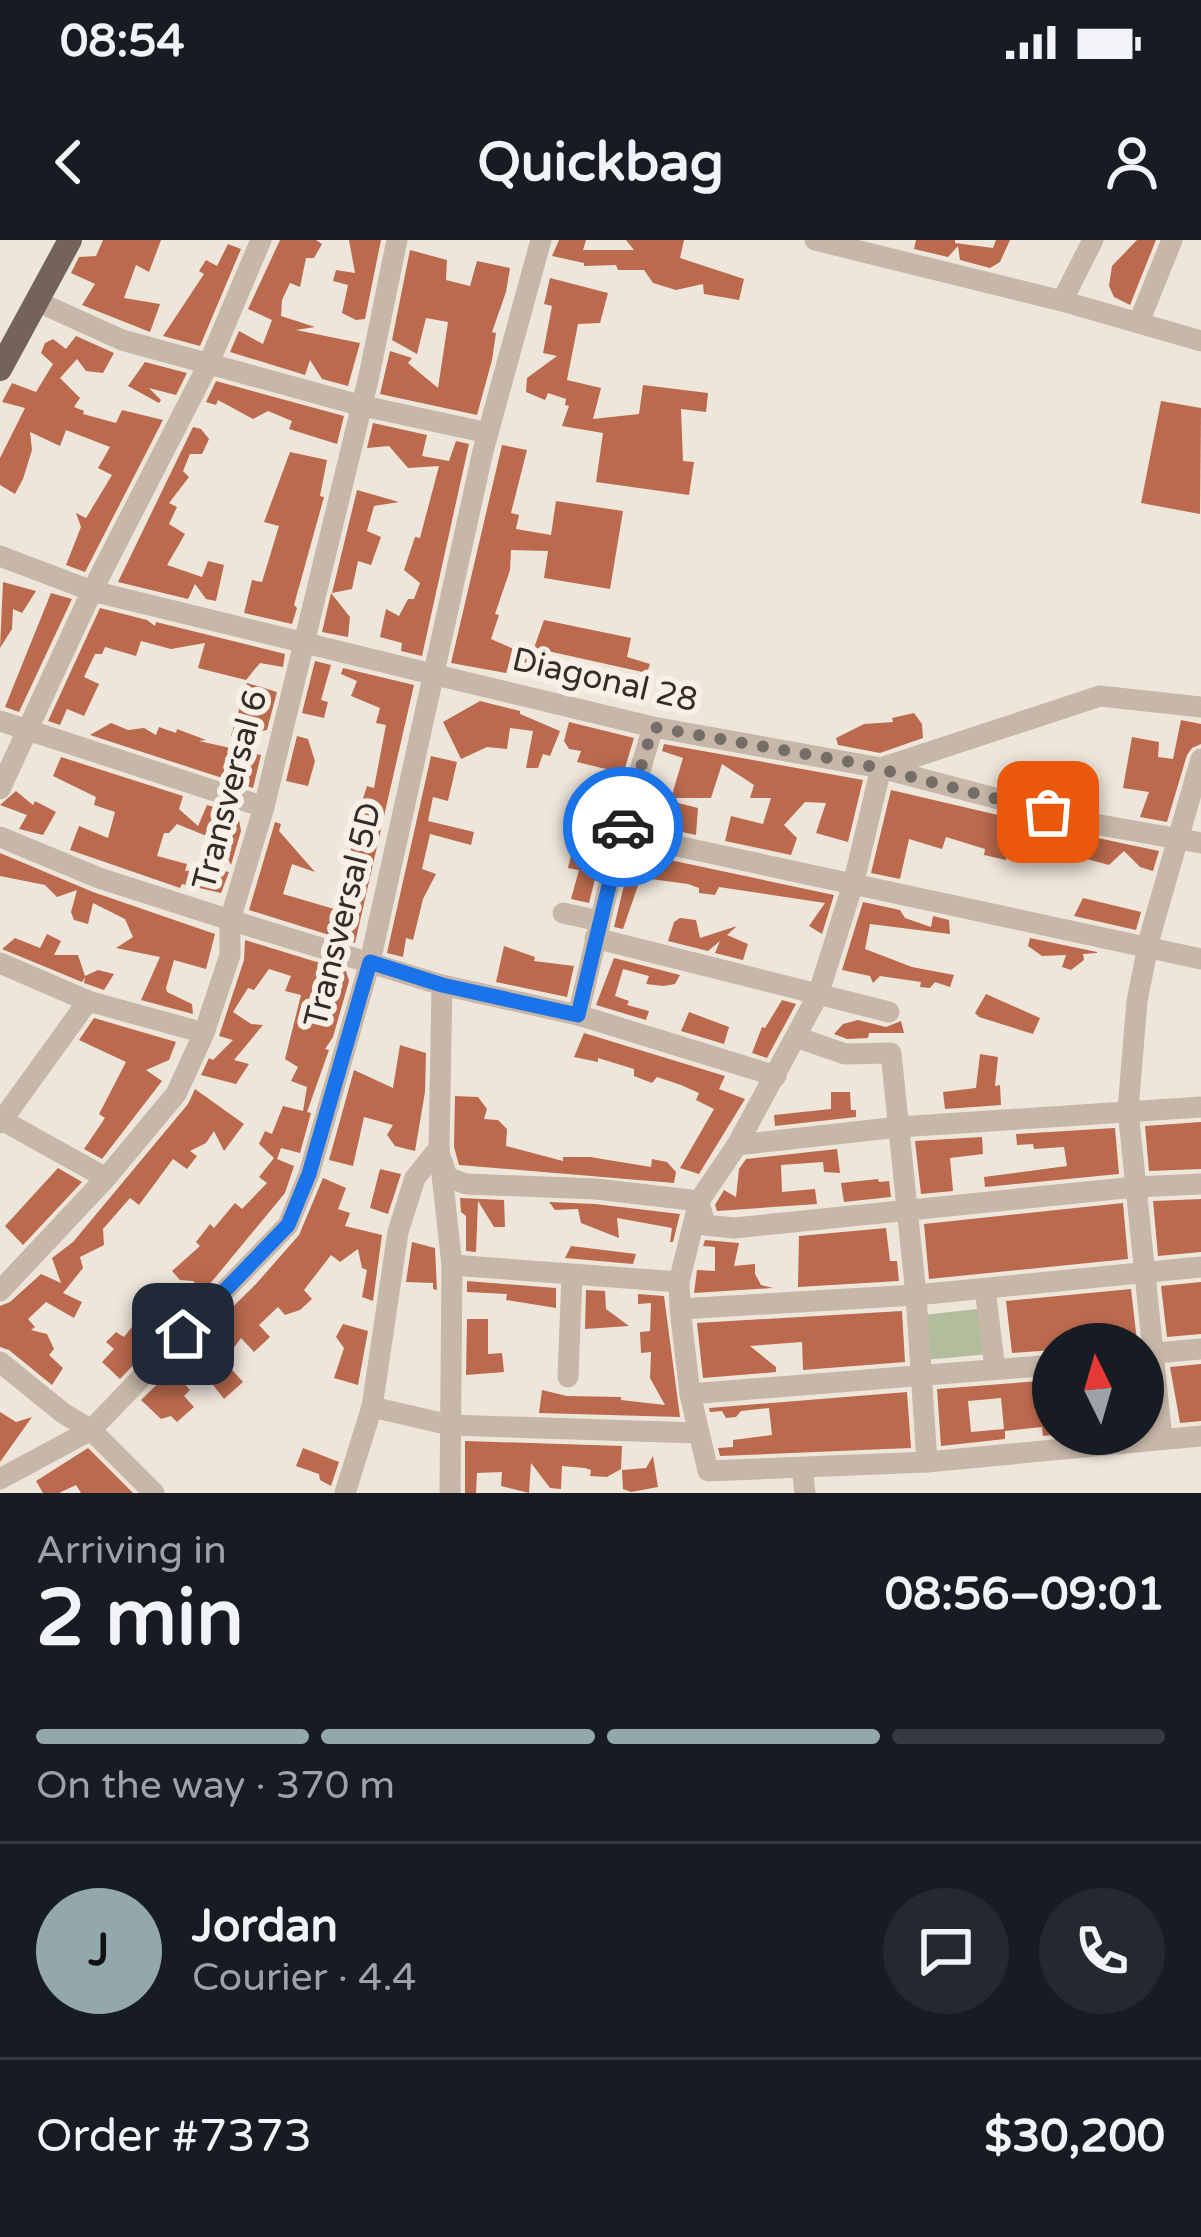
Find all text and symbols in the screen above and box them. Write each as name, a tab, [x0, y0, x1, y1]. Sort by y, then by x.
text: 08:54	[60, 15, 185, 69]
icon: back	[36, 129, 102, 195]
icon: person	[1099, 129, 1165, 195]
text: Quickbag	[477, 130, 724, 195]
street label: Diagonal 28	[509, 640, 701, 720]
street label: Transversal 6	[185, 686, 275, 894]
pin	[997, 761, 1099, 863]
courier	[563, 767, 683, 887]
icon: bag	[1015, 779, 1081, 845]
icon: car	[590, 794, 656, 860]
street label: Transversal 5D	[296, 799, 390, 1031]
pin	[132, 1283, 234, 1385]
icon: home	[150, 1301, 216, 1367]
north arrow	[1032, 1323, 1164, 1455]
map controls	[1032, 1323, 1164, 1455]
text: Arriving in	[36, 1527, 227, 1574]
text: 08:56–09:01	[885, 1568, 1165, 1622]
text: 2 min	[36, 1572, 244, 1666]
text: On the way · 370 m	[36, 1762, 395, 1809]
button: chat	[883, 1888, 1009, 2014]
button: phone	[1039, 1888, 1165, 2014]
text: Jordan	[192, 1900, 338, 1954]
text: J	[89, 1924, 109, 1978]
text: Courier · 4.4	[192, 1954, 416, 2001]
text: Order #7373	[36, 2110, 312, 2164]
text: $30,200	[984, 2110, 1165, 2164]

